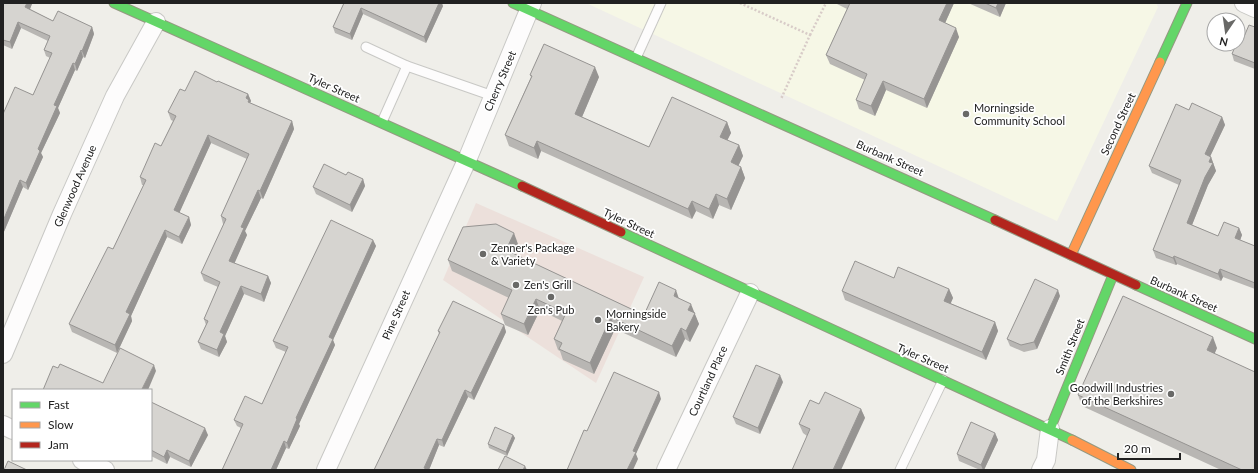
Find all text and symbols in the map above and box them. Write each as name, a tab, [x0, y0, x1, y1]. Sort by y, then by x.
north arrow	[1206, 12, 1246, 52]
text: N	[1218, 35, 1229, 50]
street label: Cherry Street	[481, 49, 518, 113]
street label: Tyler Street	[306, 70, 362, 105]
street label: Second Street	[1097, 91, 1138, 157]
place label: Morningside Community School	[974, 101, 1065, 127]
marker: Morningside Community School	[961, 109, 971, 119]
street label: Burbank Street	[855, 137, 926, 178]
street label: Glenwood Avenue	[51, 143, 99, 229]
street label: Tyler Street	[601, 205, 657, 240]
place label: Zenner's Package & Variety	[491, 241, 575, 267]
marker: Zenner's Package & Variety	[478, 249, 488, 259]
street label: Burbank Street	[1149, 273, 1220, 314]
place label: Zen's Grill	[524, 278, 572, 291]
marker: Zen's Grill	[511, 280, 521, 290]
street label: Pine Street	[379, 288, 412, 342]
marker: Zen's Pub	[546, 292, 556, 302]
place label: Zen's Pub	[528, 303, 574, 316]
place label: Morningside Bakery	[606, 307, 666, 333]
marker: Morningside Bakery	[593, 315, 603, 325]
street label: Smith Street	[1052, 317, 1087, 377]
street label: Tyler Street	[895, 340, 951, 375]
street label: Courtland Place	[686, 343, 730, 418]
place label: Goodwill Industries of the Berkshires	[1070, 381, 1163, 407]
legend	[12, 389, 152, 461]
marker: Goodwill Industries of the Berkshires	[1166, 389, 1176, 399]
text: Fast	[48, 397, 70, 412]
text: Slow	[48, 417, 74, 432]
scale bar	[1118, 435, 1180, 461]
text: Jam	[48, 437, 69, 452]
text: 20 m	[1124, 441, 1151, 456]

